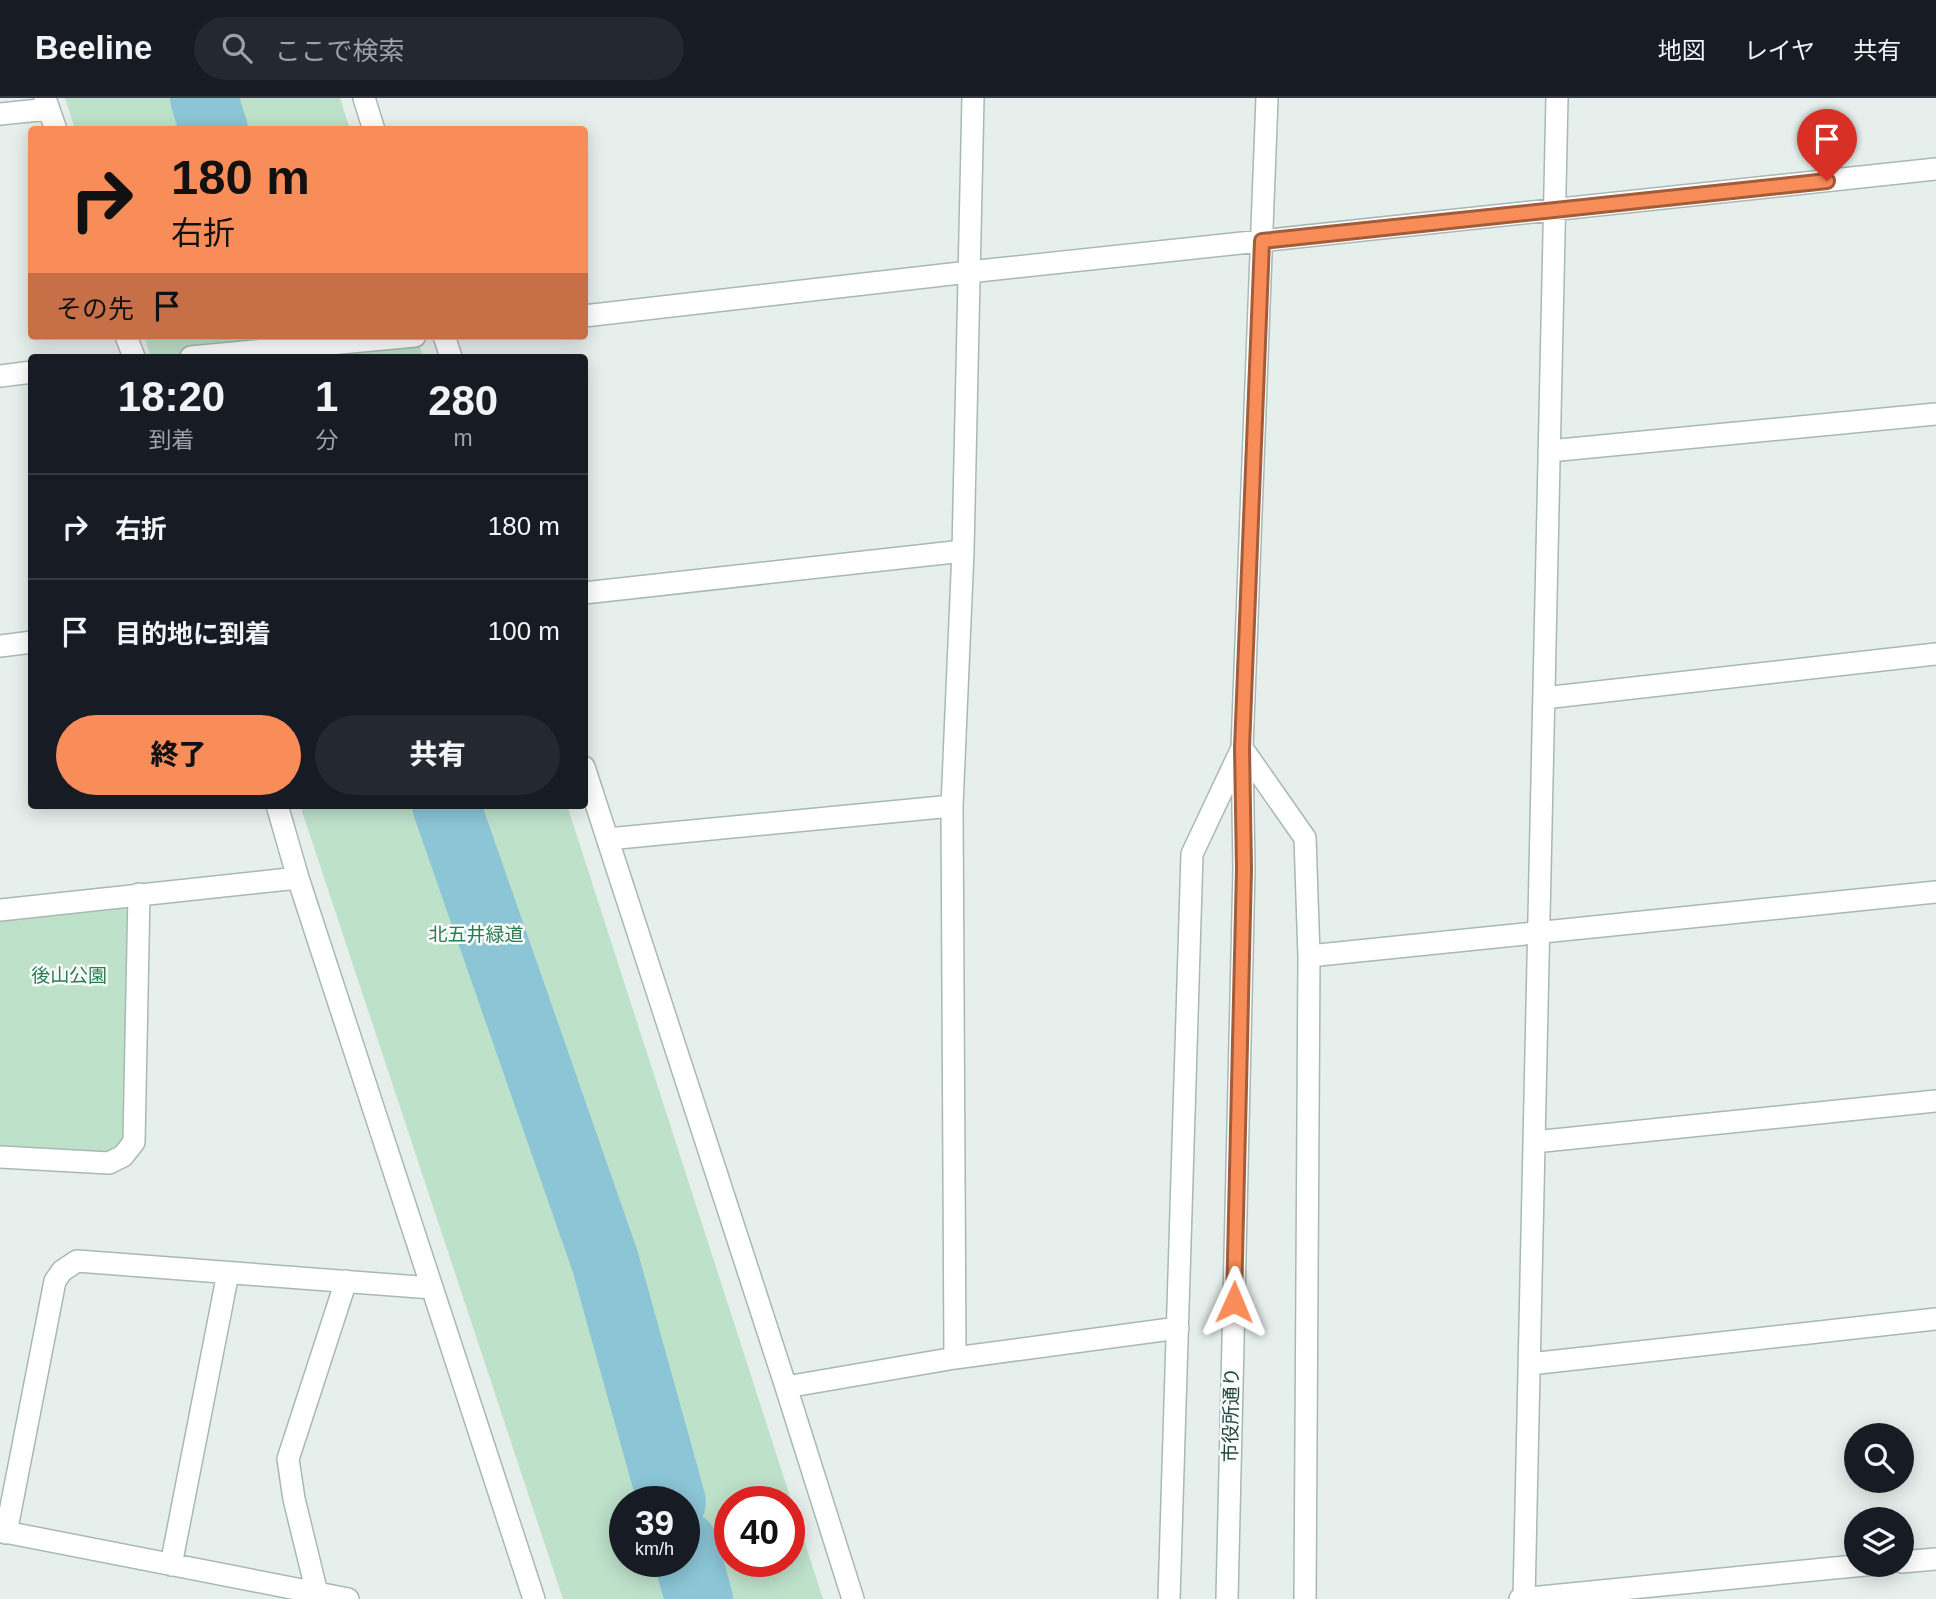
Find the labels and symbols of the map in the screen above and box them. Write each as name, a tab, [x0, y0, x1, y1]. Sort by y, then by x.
pin	[1797, 109, 1857, 181]
park label: 北五井緑道	[428, 924, 524, 945]
park label: 後山公園	[31, 965, 107, 986]
position arrow	[1197, 1265, 1271, 1339]
street label: 市役所通り	[1220, 1367, 1242, 1463]
speed limit sign: 40	[714, 1486, 805, 1577]

